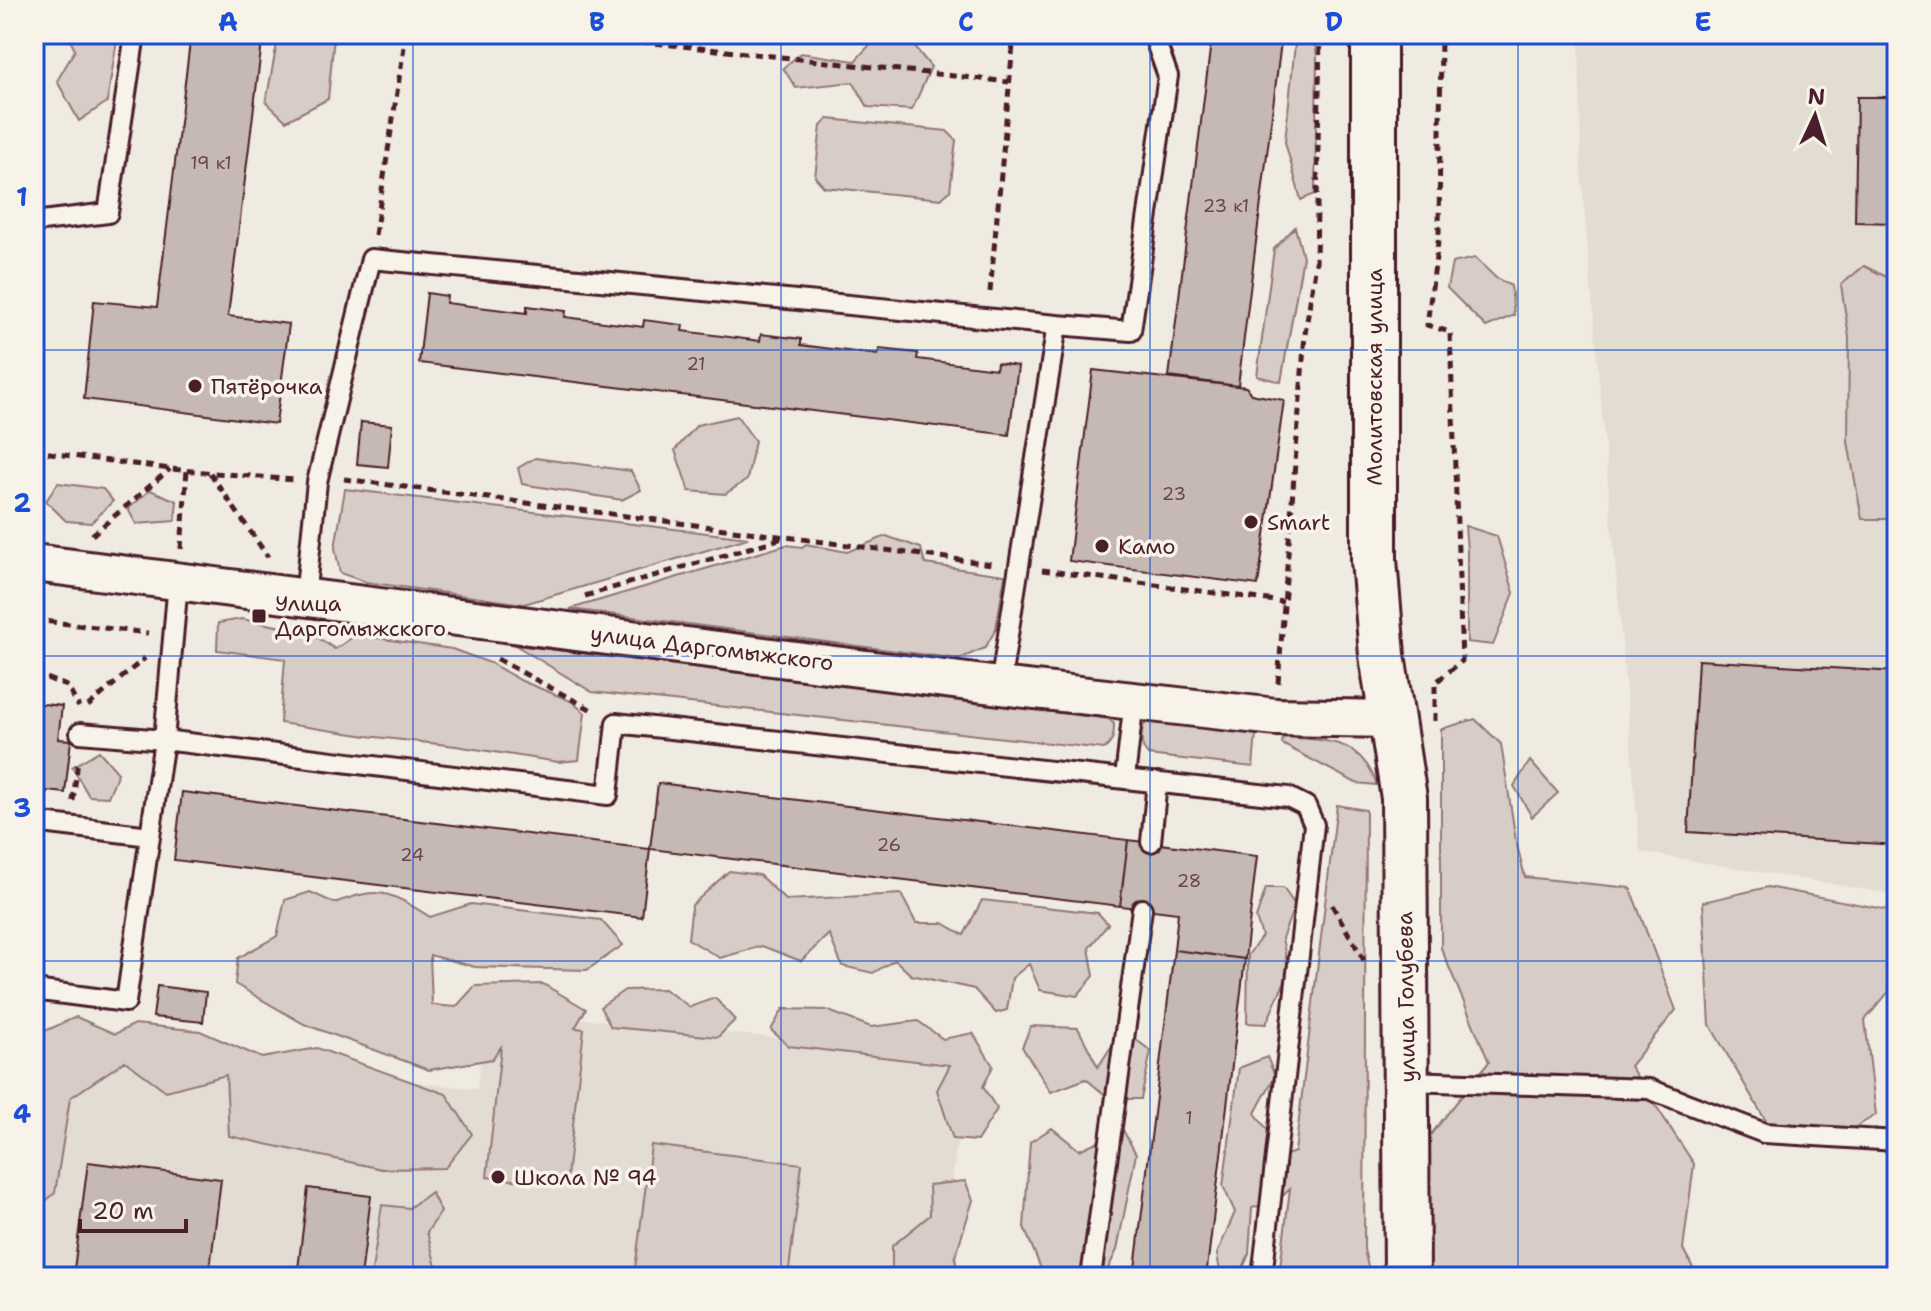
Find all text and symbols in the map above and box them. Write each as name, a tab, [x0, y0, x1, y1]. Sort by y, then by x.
text: A	[218, 4, 238, 39]
text: B	[589, 4, 605, 39]
text: C	[958, 4, 974, 39]
text: D	[1325, 4, 1343, 39]
text: E	[1694, 4, 1712, 39]
north arrow	[1775, 76, 1855, 156]
text: N	[1807, 81, 1826, 112]
house number: 19 к1	[190, 151, 232, 175]
text: 1	[16, 179, 28, 214]
house number: 23 к1	[1203, 194, 1249, 218]
street label: Молитовская улица	[1360, 268, 1389, 486]
house number: 21	[686, 352, 706, 376]
place label: Пятёрочка	[211, 372, 323, 401]
marker: Пятёрочка	[186, 377, 204, 395]
house number: 23	[1162, 482, 1186, 506]
text: 2	[13, 485, 31, 520]
place label: Smart	[1267, 508, 1330, 537]
marker: Smart	[1242, 513, 1260, 531]
place label: Камо	[1118, 532, 1176, 561]
marker: Камо	[1093, 537, 1111, 555]
place label: Улица Даргомыжского	[275, 589, 446, 643]
marker: Улица Даргомыжского	[250, 607, 268, 625]
street label: улица Даргомыжского	[589, 619, 835, 677]
text: 3	[13, 790, 31, 825]
house number: 26	[877, 833, 901, 857]
house number: 24	[400, 843, 424, 867]
house number: 28	[1177, 869, 1201, 893]
street label: улица Голубева	[1390, 911, 1422, 1083]
text: 4	[13, 1096, 31, 1131]
house number: 1	[1185, 1106, 1193, 1130]
place label: Школа № 94	[514, 1163, 657, 1192]
marker: Школа № 94	[489, 1168, 507, 1186]
scale bar	[80, 1183, 186, 1233]
text: 20 m	[92, 1195, 154, 1227]

